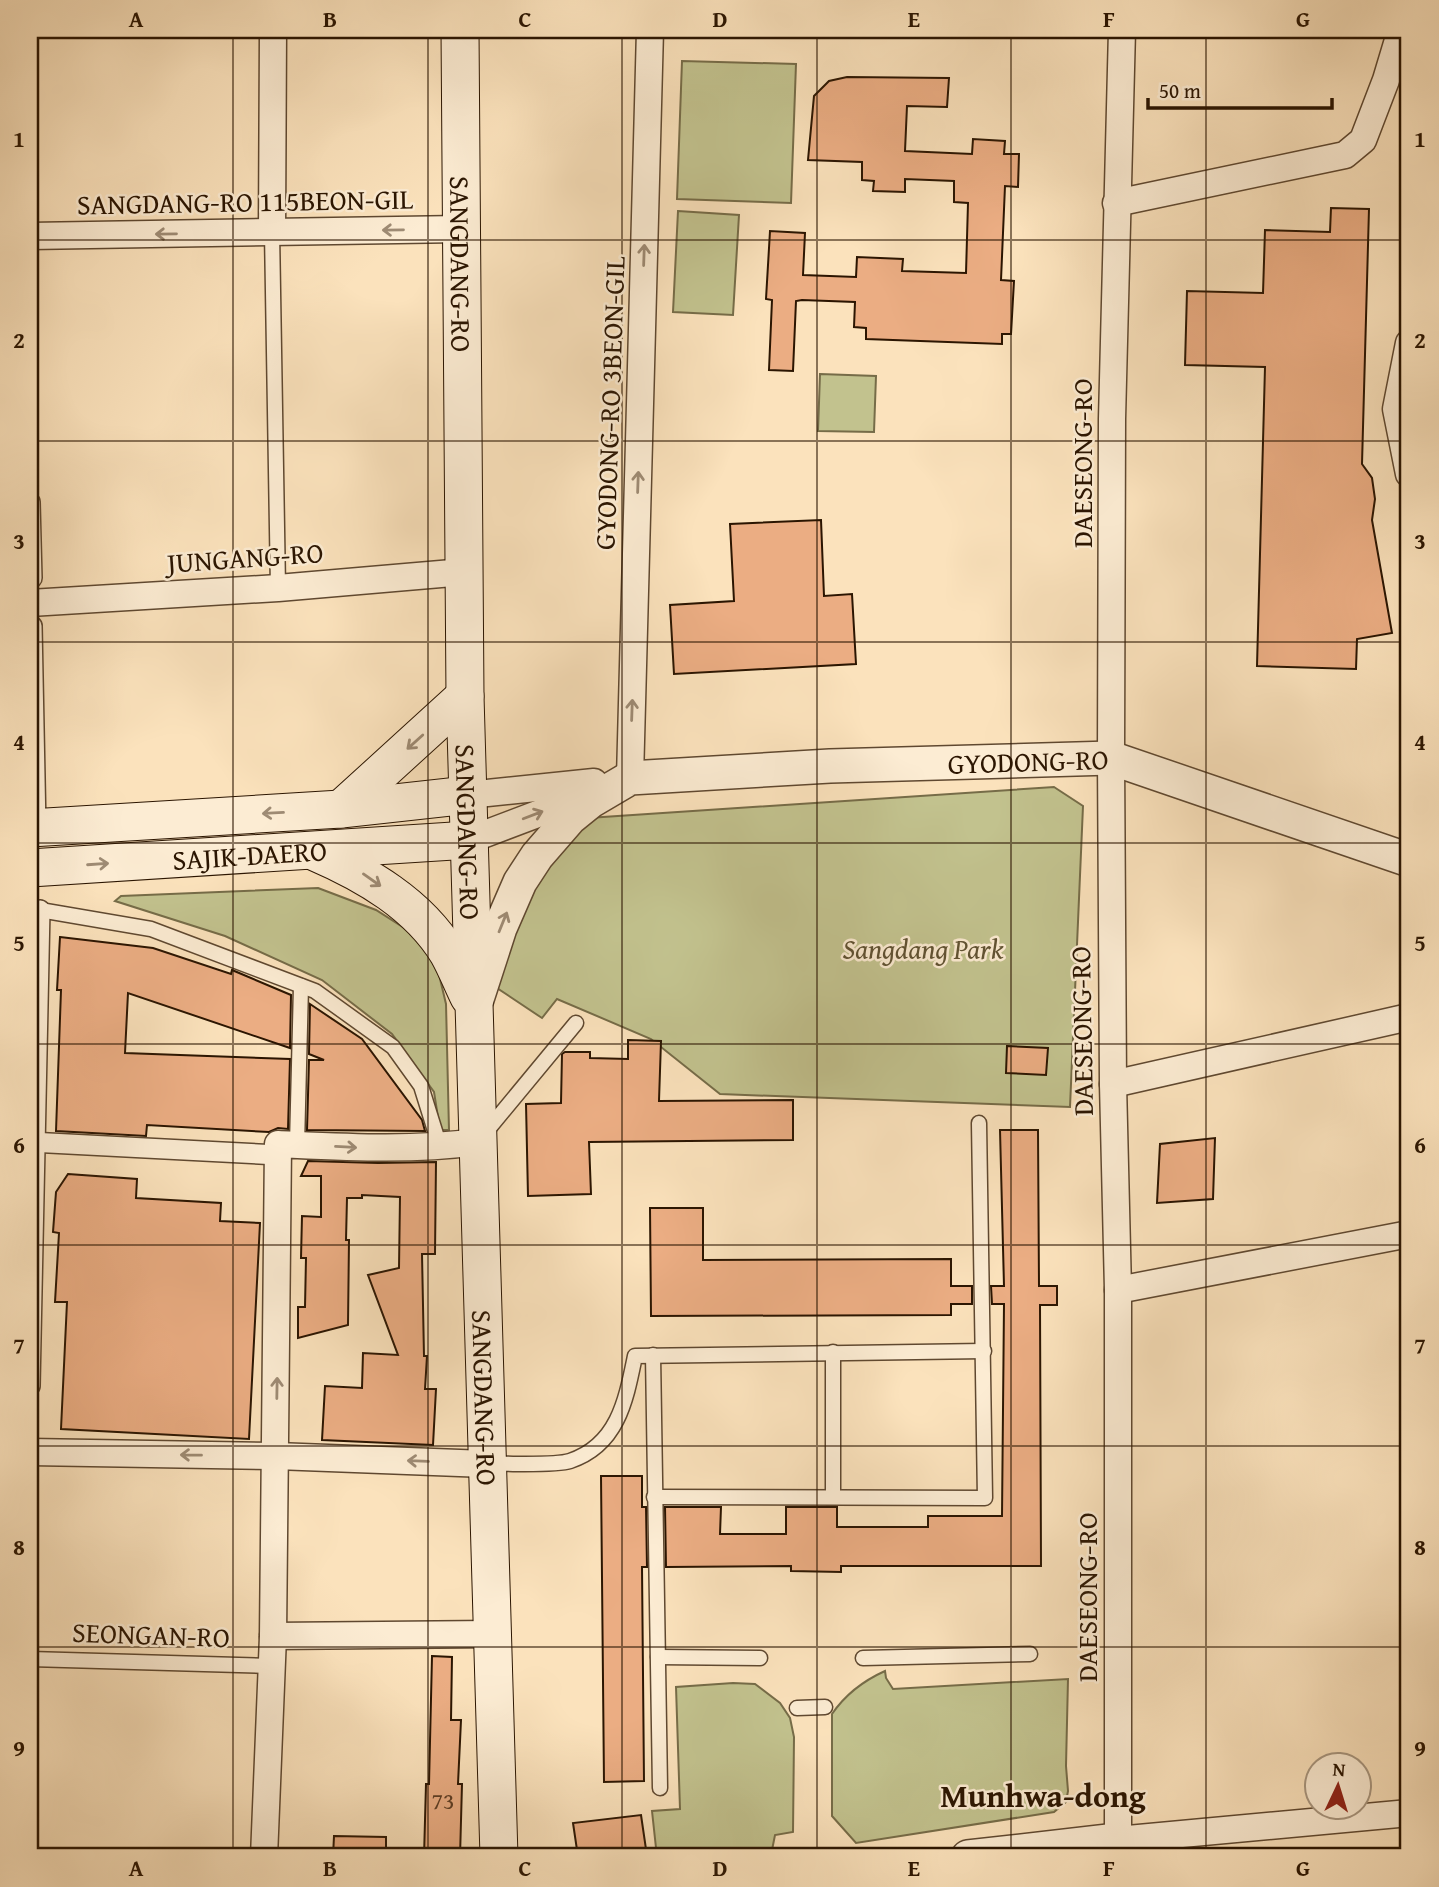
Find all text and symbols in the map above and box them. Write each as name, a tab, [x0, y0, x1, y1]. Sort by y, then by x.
text: A	[129, 2, 144, 35]
text: B	[323, 2, 337, 35]
text: C	[518, 2, 532, 35]
text: D	[713, 2, 728, 35]
text: E	[908, 2, 920, 35]
text: F	[1103, 2, 1115, 35]
text: G	[1296, 2, 1310, 35]
scale bar	[1148, 66, 1332, 110]
text: 50 m	[1159, 75, 1201, 106]
text: 1	[13, 122, 25, 155]
text: 1	[1414, 122, 1426, 155]
street label: SANGDANG-RO	[441, 176, 483, 352]
street label: SANGDANG-RO 115BEON-GIL	[76, 178, 414, 224]
one-way arrow	[382, 223, 405, 237]
one-way arrow	[154, 227, 177, 241]
one-way arrow	[637, 244, 651, 267]
street label: GYODONG-RO 3BEON-GIL	[583, 255, 635, 551]
text: 2	[13, 323, 25, 356]
text: 2	[1414, 323, 1426, 356]
street label: DAESEONG-RO	[1061, 378, 1102, 548]
one-way arrow	[631, 471, 645, 494]
text: 3	[13, 524, 25, 557]
text: 3	[1414, 524, 1426, 557]
street label: JUNGANG-RO	[162, 531, 325, 583]
one-way arrow	[625, 699, 639, 722]
text: 4	[13, 725, 25, 758]
text: 4	[1414, 725, 1426, 758]
one-way arrow	[406, 734, 424, 750]
street label: GYODONG-RO	[947, 738, 1109, 783]
street label: SANGDANG-RO	[446, 743, 492, 921]
one-way arrow	[262, 807, 285, 820]
one-way arrow	[521, 808, 543, 821]
street label: SAJIK-DAERO	[171, 829, 328, 879]
one-way arrow	[86, 857, 109, 870]
one-way arrow	[362, 873, 381, 888]
one-way arrow	[497, 911, 510, 933]
text: 5	[13, 926, 25, 959]
text: 5	[1414, 926, 1426, 959]
park label: Sangdang Park	[843, 928, 1004, 969]
street label: DAESEONG-RO	[1059, 946, 1103, 1116]
text: 6	[13, 1128, 25, 1161]
text: 6	[1414, 1128, 1426, 1161]
one-way arrow	[334, 1141, 357, 1154]
street label: SANGDANG-RO	[462, 1309, 509, 1486]
text: 7	[13, 1329, 25, 1362]
text: 7	[1414, 1329, 1426, 1362]
one-way arrow	[270, 1377, 284, 1400]
one-way arrow	[180, 1448, 203, 1461]
one-way arrow	[407, 1455, 430, 1468]
street label: DAESEONG-RO	[1066, 1512, 1107, 1682]
text: 8	[13, 1530, 25, 1563]
text: 8	[1414, 1530, 1426, 1563]
street label: SEONGAN-RO	[71, 1611, 231, 1657]
text: 9	[13, 1731, 25, 1764]
text: 9	[1414, 1731, 1426, 1764]
north arrow	[1302, 1750, 1372, 1820]
text: N	[1332, 1755, 1347, 1783]
district label: Munhwa-dong	[940, 1772, 1146, 1819]
house number: 73	[431, 1783, 455, 1818]
text: A	[129, 1851, 144, 1884]
text: B	[323, 1851, 337, 1884]
text: C	[518, 1851, 532, 1884]
text: D	[713, 1851, 728, 1884]
text: E	[908, 1851, 920, 1884]
text: F	[1103, 1851, 1115, 1884]
text: G	[1296, 1851, 1310, 1884]

